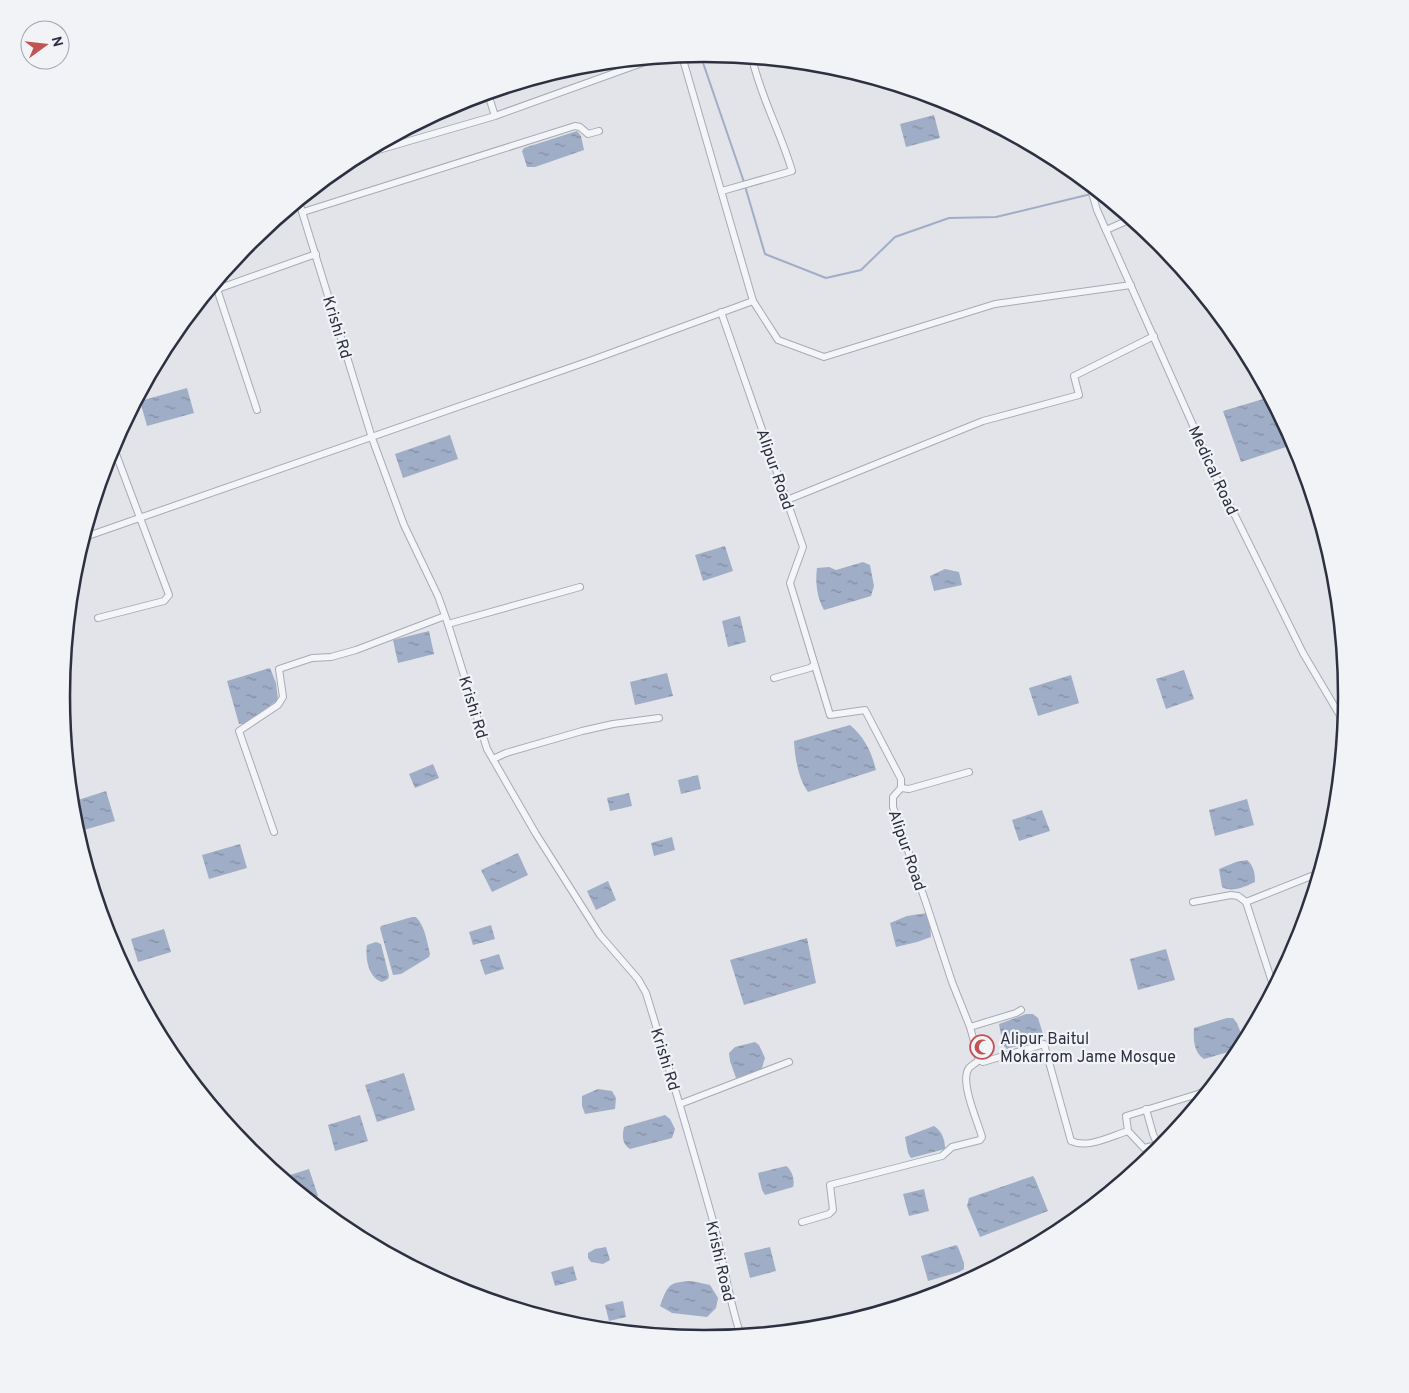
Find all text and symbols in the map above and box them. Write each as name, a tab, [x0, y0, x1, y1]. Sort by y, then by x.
north arrow	[20, 20, 70, 70]
text: N	[47, 35, 66, 49]
street label: Krishi Rd	[317, 294, 355, 361]
street label: Medical Road	[1183, 423, 1242, 519]
street label: Alipur Road	[751, 427, 797, 513]
street label: Krishi Rd	[453, 674, 491, 741]
street label: Alipur Road	[883, 808, 929, 894]
street label: Krishi Rd	[645, 1026, 683, 1093]
place label: Alipur Baitul Mokarrom Jame Mosque	[1000, 1030, 1176, 1068]
mosque icon: Alipur Baitul Mokarrom Jame Mosque	[969, 1034, 995, 1060]
street label: Krishi Road	[700, 1219, 738, 1304]

